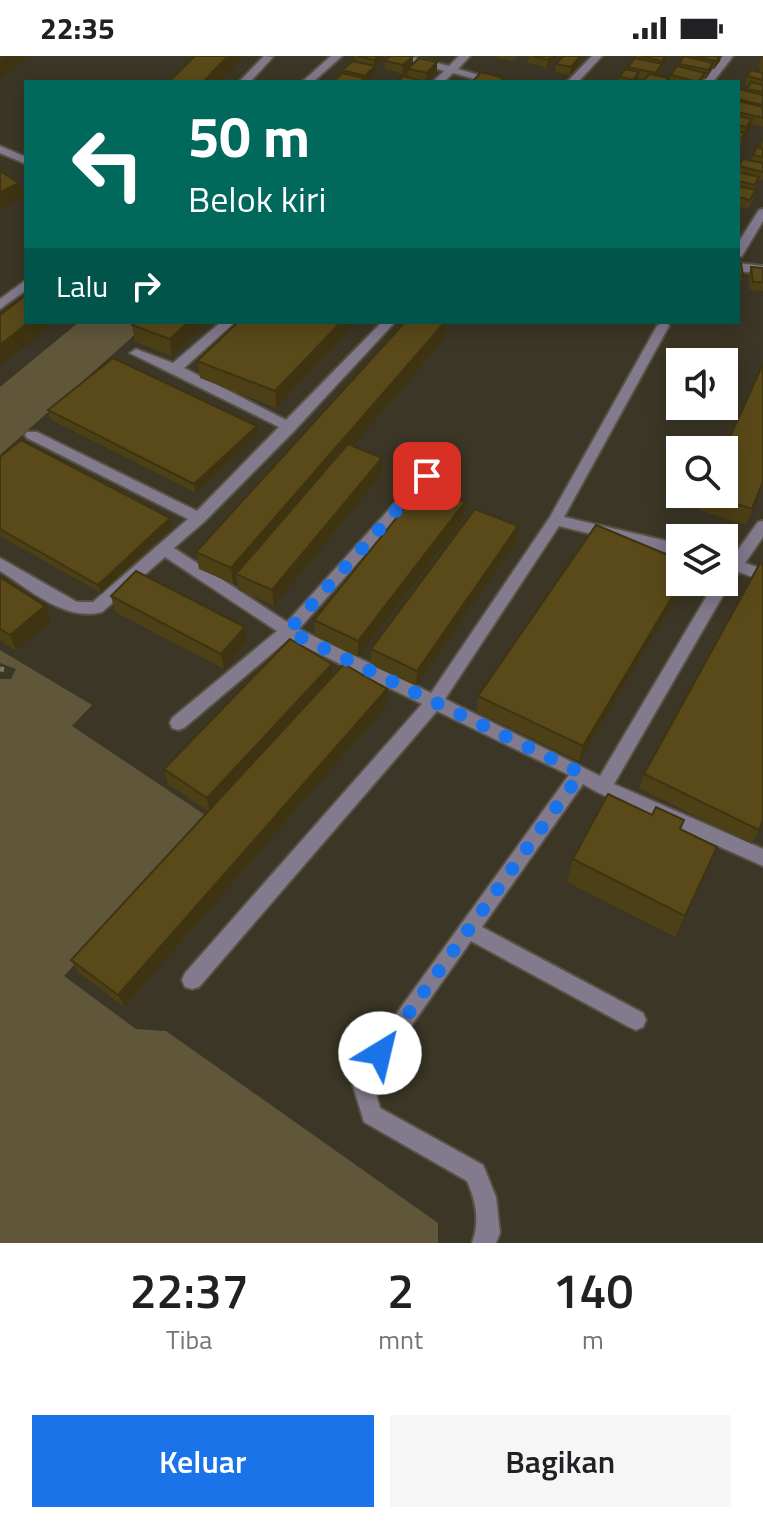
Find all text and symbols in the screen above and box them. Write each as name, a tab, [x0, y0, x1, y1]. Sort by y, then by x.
text: 22:35	[40, 5, 115, 51]
text: 50 m	[188, 94, 310, 179]
icon: left	[56, 112, 160, 216]
text: Belok kiri	[188, 171, 326, 226]
text: Lalu	[56, 263, 108, 309]
icon: right	[124, 264, 168, 308]
map controls	[666, 348, 738, 596]
button: sound	[666, 348, 738, 420]
button: search	[666, 436, 738, 508]
pin	[393, 442, 461, 510]
icon: arrive	[405, 454, 449, 498]
button: layers	[666, 524, 738, 596]
position arrow	[338, 1011, 422, 1095]
text: 22:37	[130, 1254, 249, 1327]
text: 2	[387, 1254, 414, 1327]
text: 140	[553, 1254, 633, 1327]
text: Tiba	[166, 1320, 212, 1359]
text: mnt	[378, 1320, 423, 1359]
text: m	[582, 1320, 604, 1359]
button: Keluar	[32, 1415, 374, 1507]
button: Bagikan	[390, 1415, 731, 1507]

